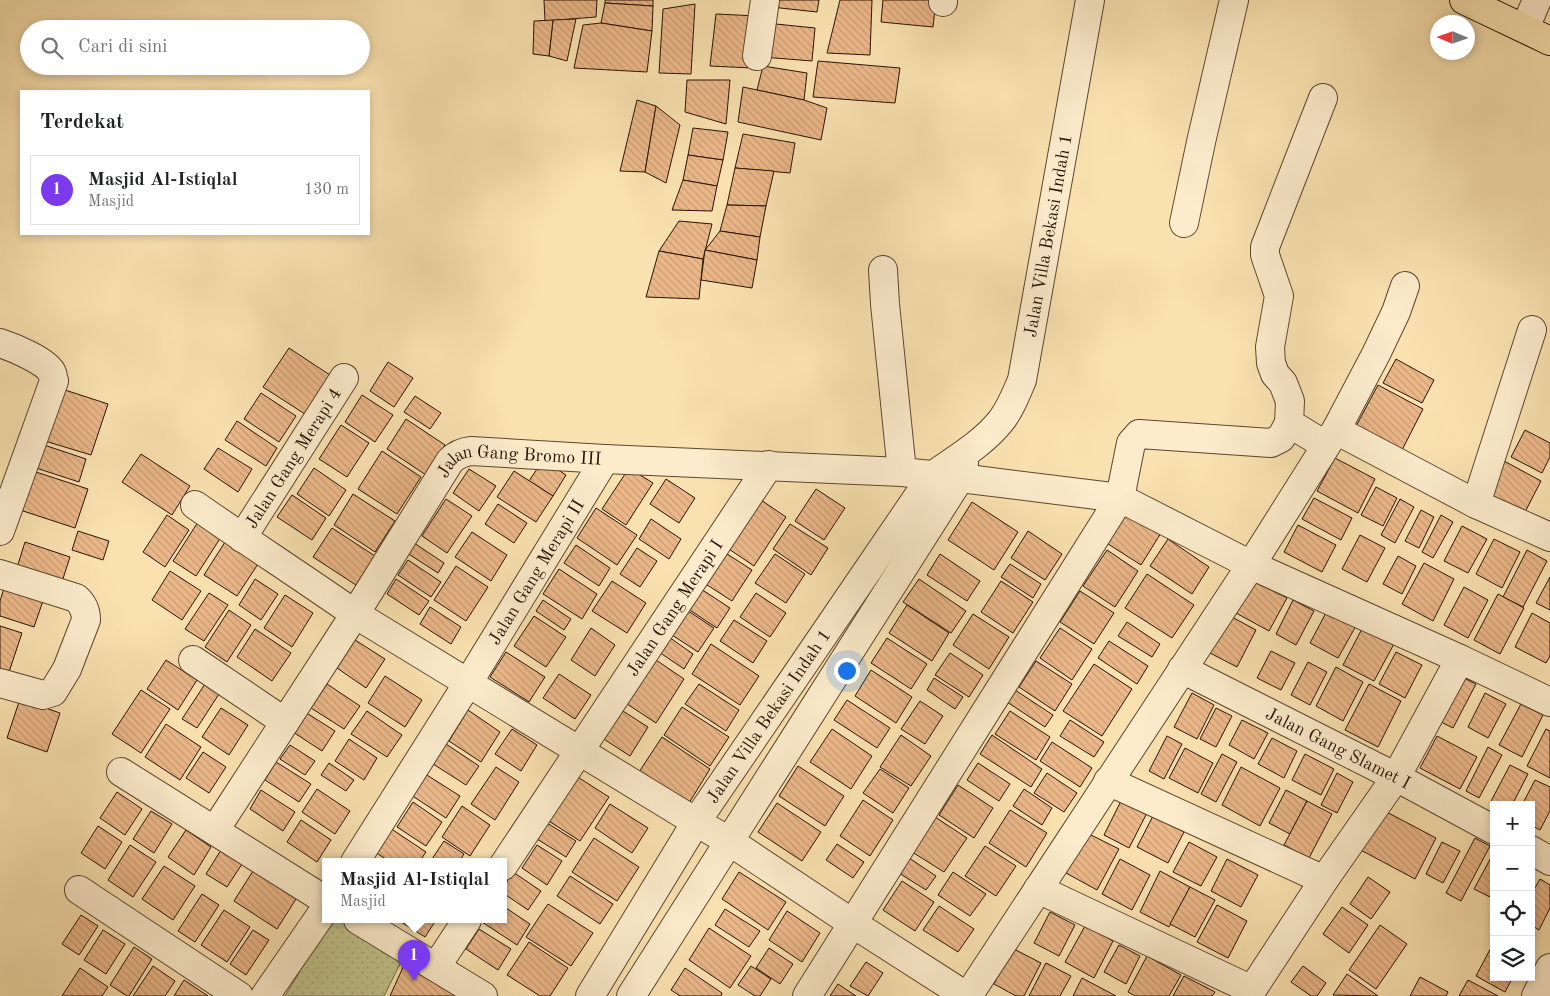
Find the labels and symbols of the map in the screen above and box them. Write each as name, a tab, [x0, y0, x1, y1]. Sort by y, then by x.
north arrow	[1430, 15, 1475, 60]
street label: Jalan Villa Bekasi Indah 1	[1022, 133, 1076, 339]
street label: Jalan Gang Merapi 4	[243, 385, 345, 532]
street label: Jalan Gang Bromo III	[434, 443, 602, 481]
street label: Jalan Gang Merapi II	[486, 497, 588, 648]
street label: Jalan Gang Merapi I	[624, 537, 727, 680]
street label: Jalan Villa Bekasi Indah 1	[704, 626, 835, 807]
your location	[834, 658, 860, 684]
street label: Jalan Gang Slamet I	[1262, 705, 1413, 793]
pin: 1	[398, 940, 430, 981]

